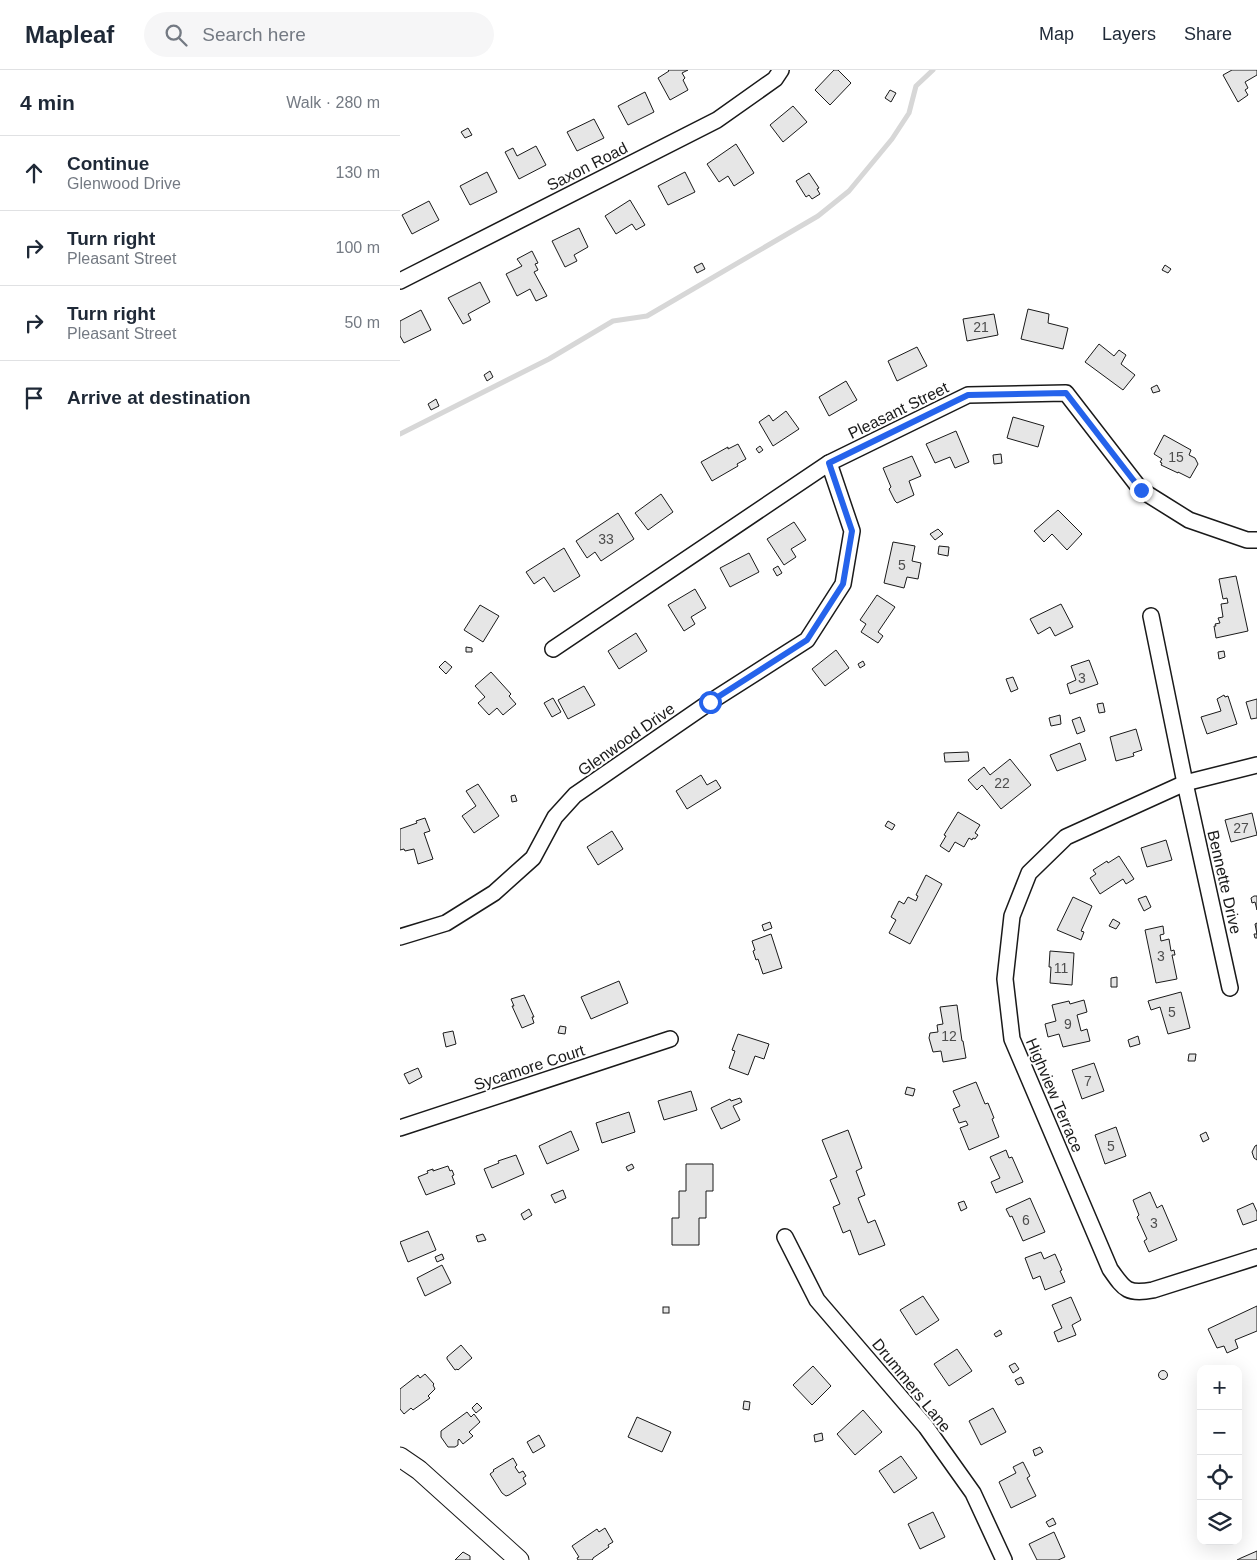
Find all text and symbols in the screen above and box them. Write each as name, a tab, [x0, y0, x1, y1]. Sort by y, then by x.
search box	[144, 12, 494, 57]
text: Mapleaf	[25, 21, 114, 48]
icon: search	[162, 21, 190, 49]
text: Search here	[202, 24, 306, 45]
text: Map	[1039, 24, 1074, 44]
text: Layers	[1102, 24, 1156, 44]
text: Share	[1184, 24, 1232, 44]
text: 4 min	[20, 91, 75, 114]
text: Walk · 280 m	[286, 94, 380, 111]
street label: Saxon Road	[544, 139, 630, 194]
text: Continue	[67, 153, 149, 174]
icon: ahead	[20, 159, 48, 187]
text: 130 m	[336, 164, 380, 181]
text: Glenwood Drive	[67, 175, 181, 192]
text: Turn right	[67, 228, 155, 249]
icon: right	[20, 234, 48, 262]
text: 100 m	[336, 239, 380, 256]
text: Pleasant Street	[67, 250, 176, 267]
text: Turn right	[67, 303, 155, 324]
icon: right	[20, 309, 48, 337]
text: 50 m	[344, 314, 380, 331]
house number: 21	[973, 319, 989, 335]
text: Pleasant Street	[67, 325, 176, 342]
street label: Pleasant Street	[845, 379, 952, 442]
icon: arrive	[20, 384, 48, 412]
text: Arrive at destination	[67, 387, 251, 408]
house number: 15	[1168, 449, 1184, 465]
route end	[1130, 479, 1153, 502]
house number: 33	[598, 531, 614, 547]
house number: 5	[898, 557, 906, 573]
house number: 3	[1078, 670, 1086, 686]
route start	[699, 691, 722, 714]
street label: Glenwood Drive	[575, 700, 678, 779]
house number: 22	[994, 775, 1010, 791]
house number: 27	[1233, 820, 1249, 836]
street label: Bennette Drive	[1204, 829, 1245, 936]
house number: 3	[1157, 948, 1165, 964]
house number: 11	[1054, 960, 1068, 976]
house number: 5	[1168, 1004, 1176, 1020]
house number: 9	[1064, 1016, 1072, 1032]
house number: 12	[941, 1028, 957, 1044]
street label: Highview Terrace	[1023, 1036, 1086, 1155]
street label: Sycamore Court	[472, 1041, 587, 1093]
house number: 7	[1084, 1073, 1092, 1089]
house number: 5	[1107, 1138, 1115, 1154]
house number: 6	[1022, 1212, 1030, 1228]
house number: 3	[1150, 1215, 1158, 1231]
street label: Drummers Lane	[869, 1335, 954, 1435]
map controls	[1197, 1365, 1242, 1545]
button: +	[1197, 1365, 1242, 1410]
button: −	[1197, 1410, 1242, 1455]
button: locate	[1197, 1455, 1242, 1500]
button: layers	[1197, 1500, 1242, 1545]

